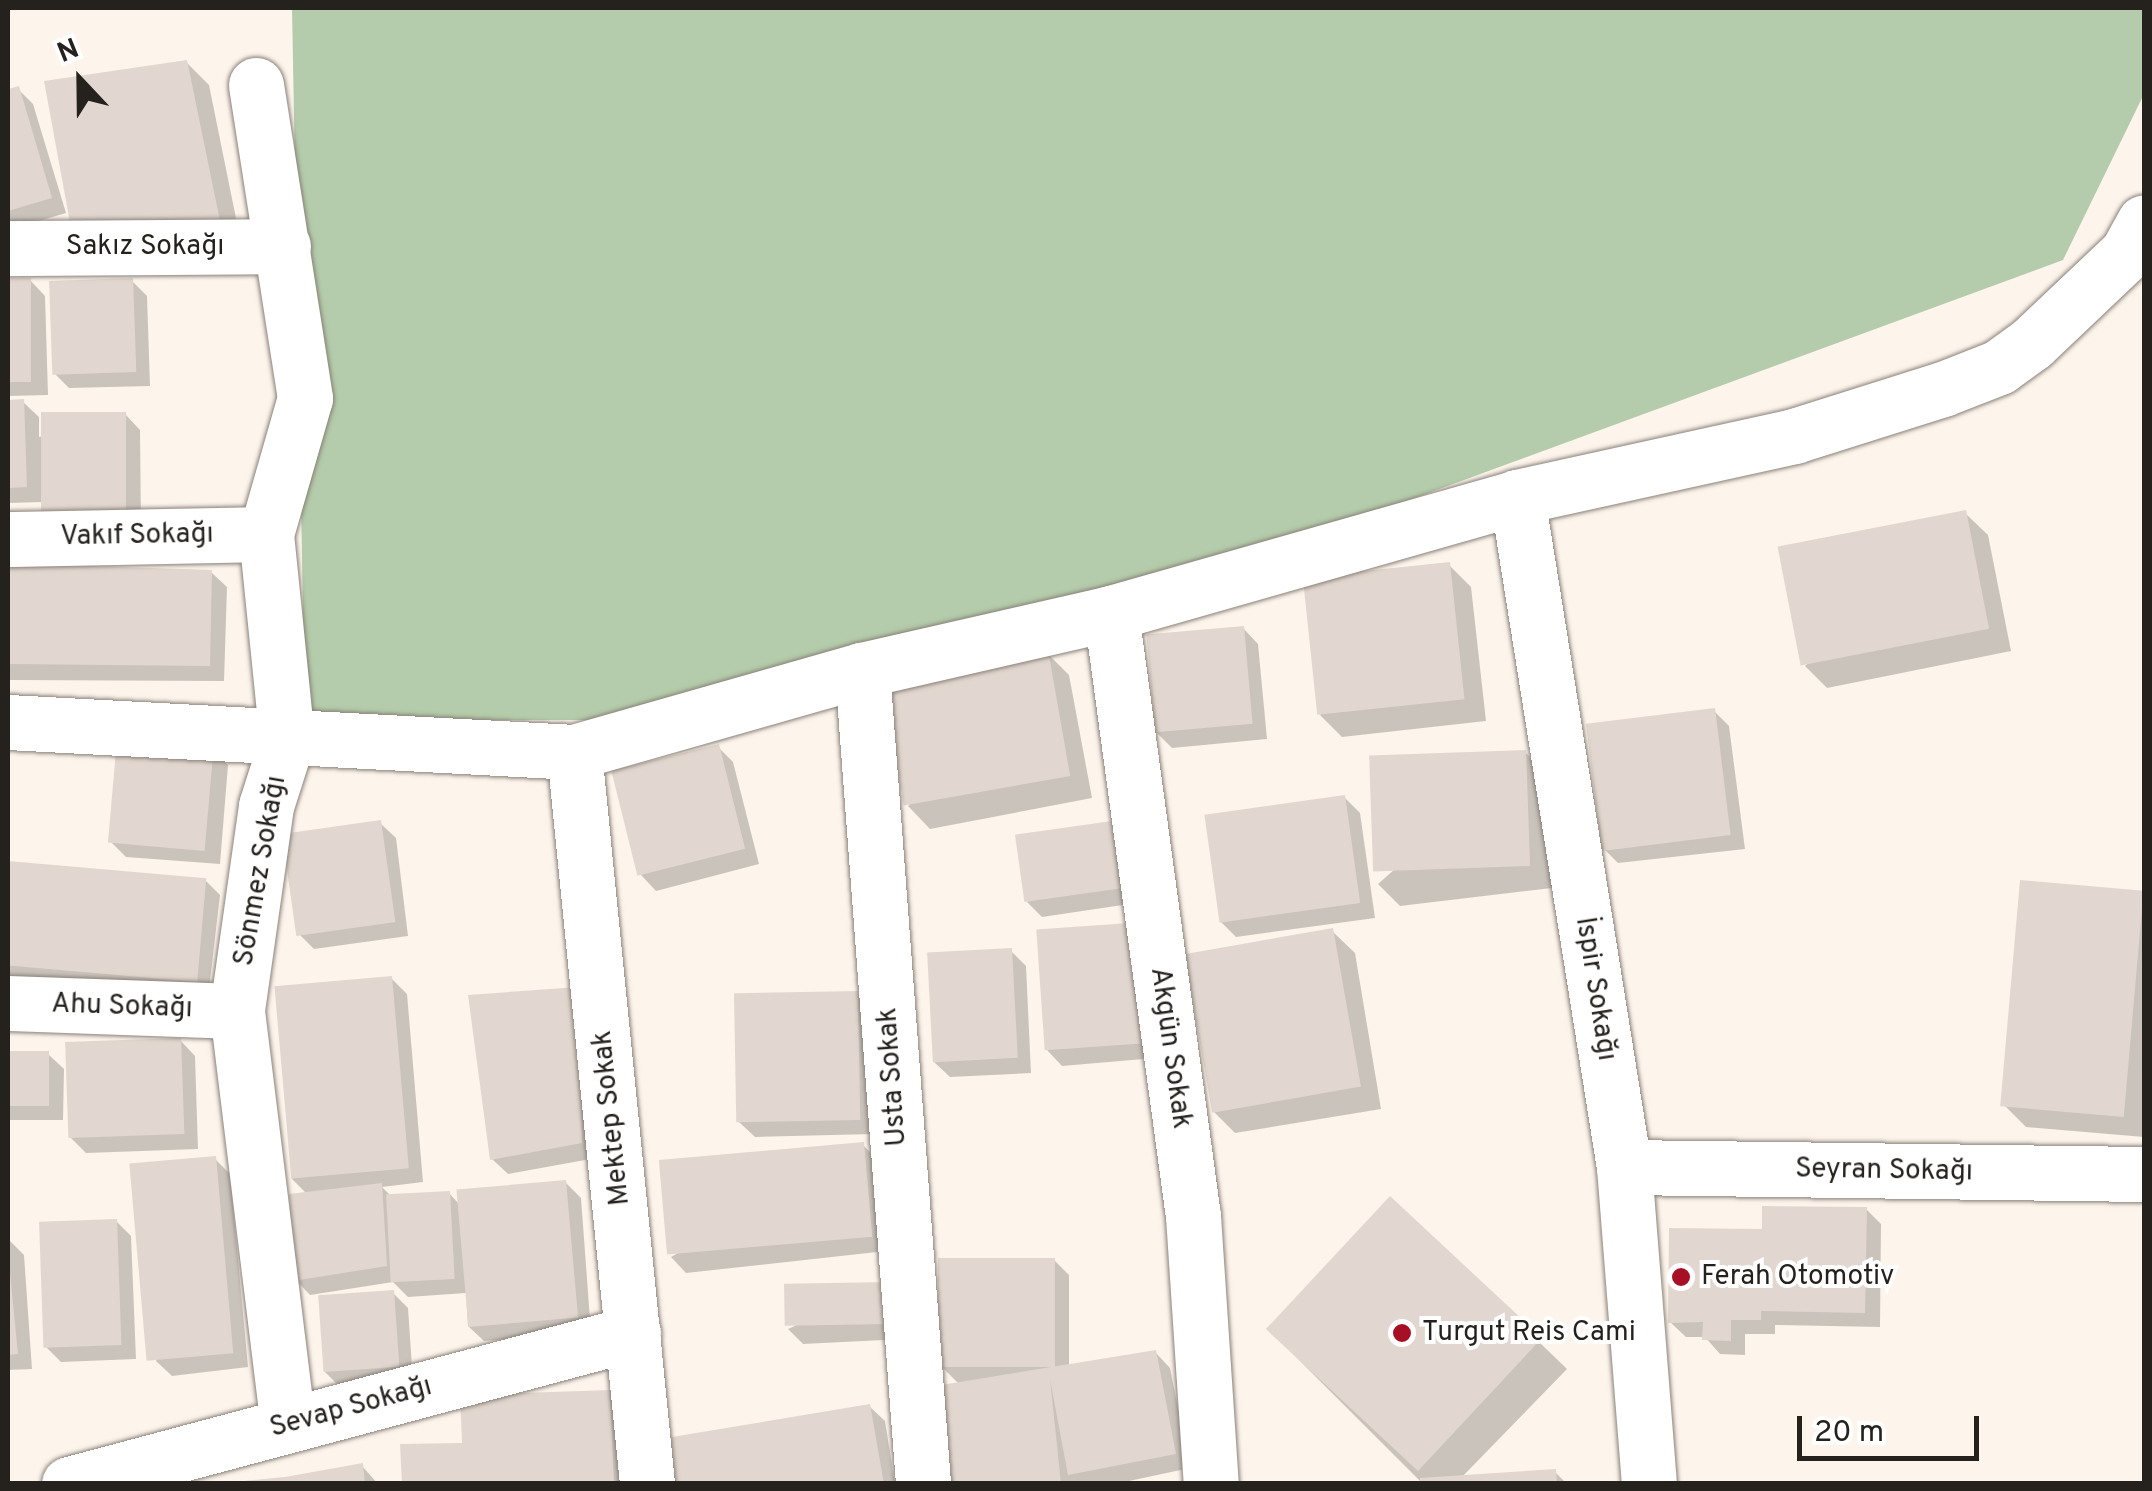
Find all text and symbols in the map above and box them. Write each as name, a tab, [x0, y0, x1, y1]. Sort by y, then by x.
north arrow	[30, 30, 130, 130]
text: N	[53, 32, 85, 73]
street label: Sakız Sokağı	[66, 230, 224, 264]
street label: Vakıf Sokağı	[60, 518, 214, 554]
street label: Sönmez Sokağı	[228, 773, 294, 969]
street label: İspir Sokağı	[1567, 915, 1623, 1063]
street label: Akgün Sokak	[1142, 965, 1198, 1131]
street label: Ahu Sokağı	[51, 988, 193, 1026]
street label: Usta Sokak	[871, 1006, 915, 1148]
street label: Mektep Sokak	[586, 1029, 638, 1207]
street label: Seyran Sokağı	[1795, 1153, 1973, 1189]
place label: Ferah Otomotiv	[1701, 1260, 1894, 1294]
marker: Ferah Otomotiv	[1670, 1266, 1692, 1288]
place label: Turgut Reis Cami	[1422, 1316, 1636, 1350]
marker: Turgut Reis Cami	[1391, 1322, 1413, 1344]
street label: Sevap Sokağı	[266, 1370, 436, 1446]
scale bar	[1802, 1396, 1984, 1458]
text: 20 m	[1814, 1415, 1884, 1452]

